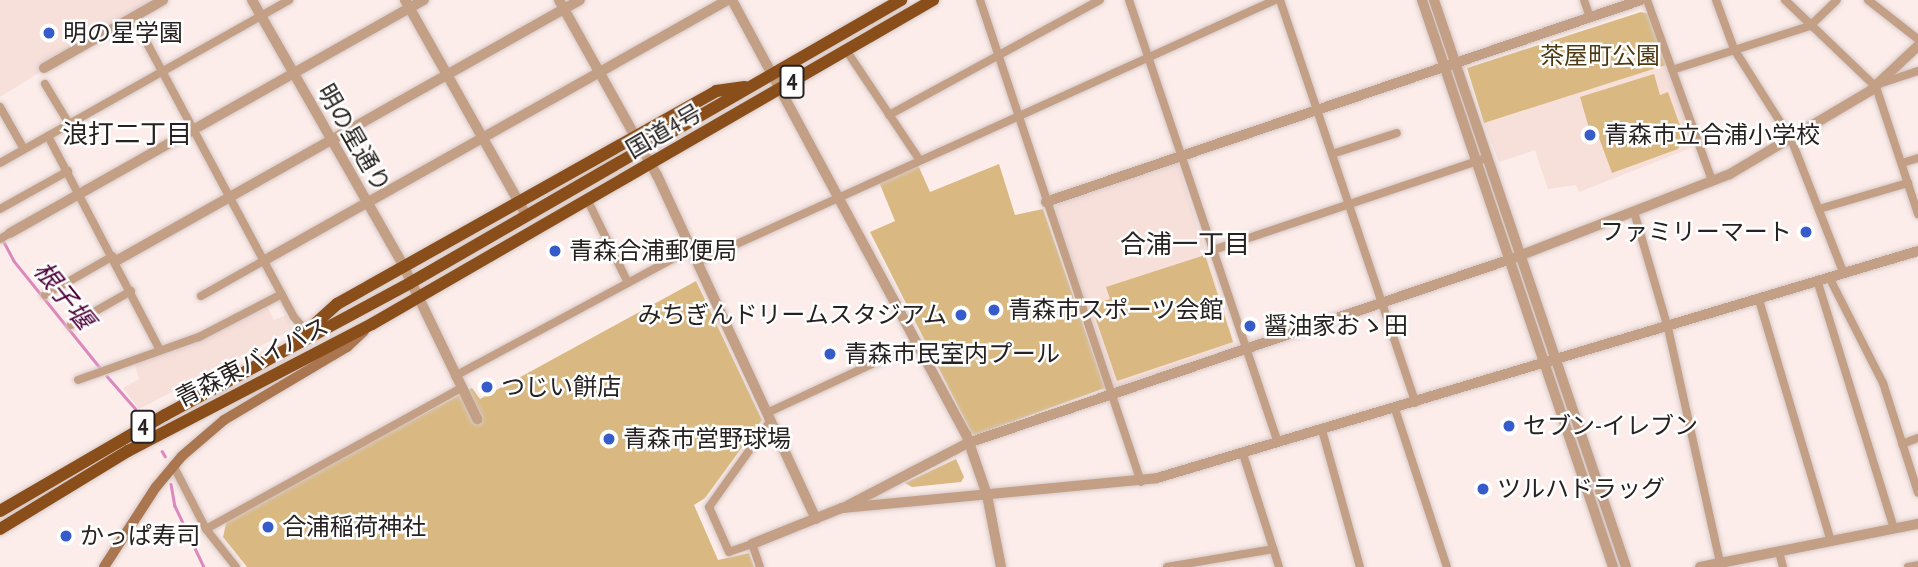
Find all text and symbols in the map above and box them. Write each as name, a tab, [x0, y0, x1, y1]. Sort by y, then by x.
place label: 明の星学園	[63, 19, 183, 47]
marker: 明の星学園	[41, 25, 57, 41]
park label: 茶屋町公園	[1540, 42, 1660, 70]
road number: 4	[778, 62, 806, 102]
street label: 明の星通り	[312, 79, 396, 197]
street label: 国道4号	[621, 98, 707, 164]
district label: 浪打二丁目	[62, 118, 192, 150]
place label: 青森市立合浦小学校	[1604, 121, 1820, 149]
marker: 青森市立合浦小学校	[1582, 127, 1598, 143]
place label: ファミリーマート	[1600, 218, 1792, 246]
marker: ファミリーマート	[1798, 224, 1814, 240]
district label: 合浦一丁目	[1120, 228, 1250, 260]
place label: 青森合浦郵便局	[569, 237, 737, 265]
marker: 青森合浦郵便局	[547, 243, 563, 259]
water label: 根子堰	[27, 255, 101, 335]
place label: 青森市スポーツ会館	[1008, 296, 1224, 324]
place label: みちぎんドリームスタジアム	[635, 301, 947, 329]
marker: 青森市スポーツ会館	[986, 302, 1002, 318]
marker: みちぎんドリームスタジアム	[953, 307, 969, 323]
street label: 青森東バイパス	[171, 311, 333, 413]
place label: 醤油家おゝ田	[1264, 312, 1408, 340]
marker: 醤油家おゝ田	[1242, 318, 1258, 334]
place label: 青森市民室内プール	[844, 340, 1060, 368]
marker: 青森市民室内プール	[822, 346, 838, 362]
place label: つじい餅店	[501, 373, 621, 401]
marker: つじい餅店	[479, 379, 495, 395]
road number: 4	[129, 408, 157, 446]
place label: セブン-イレブン	[1523, 412, 1698, 440]
marker: セブン-イレブン	[1501, 418, 1517, 434]
place label: 青森市営野球場	[623, 425, 791, 453]
marker: 青森市営野球場	[601, 431, 617, 447]
place label: ツルハドラッグ	[1497, 475, 1665, 503]
marker: ツルハドラッグ	[1475, 481, 1491, 497]
place label: 合浦稲荷神社	[282, 513, 426, 541]
marker: 合浦稲荷神社	[260, 519, 276, 535]
place label: かっぱ寿司	[80, 522, 200, 550]
marker: かっぱ寿司	[58, 528, 74, 544]

